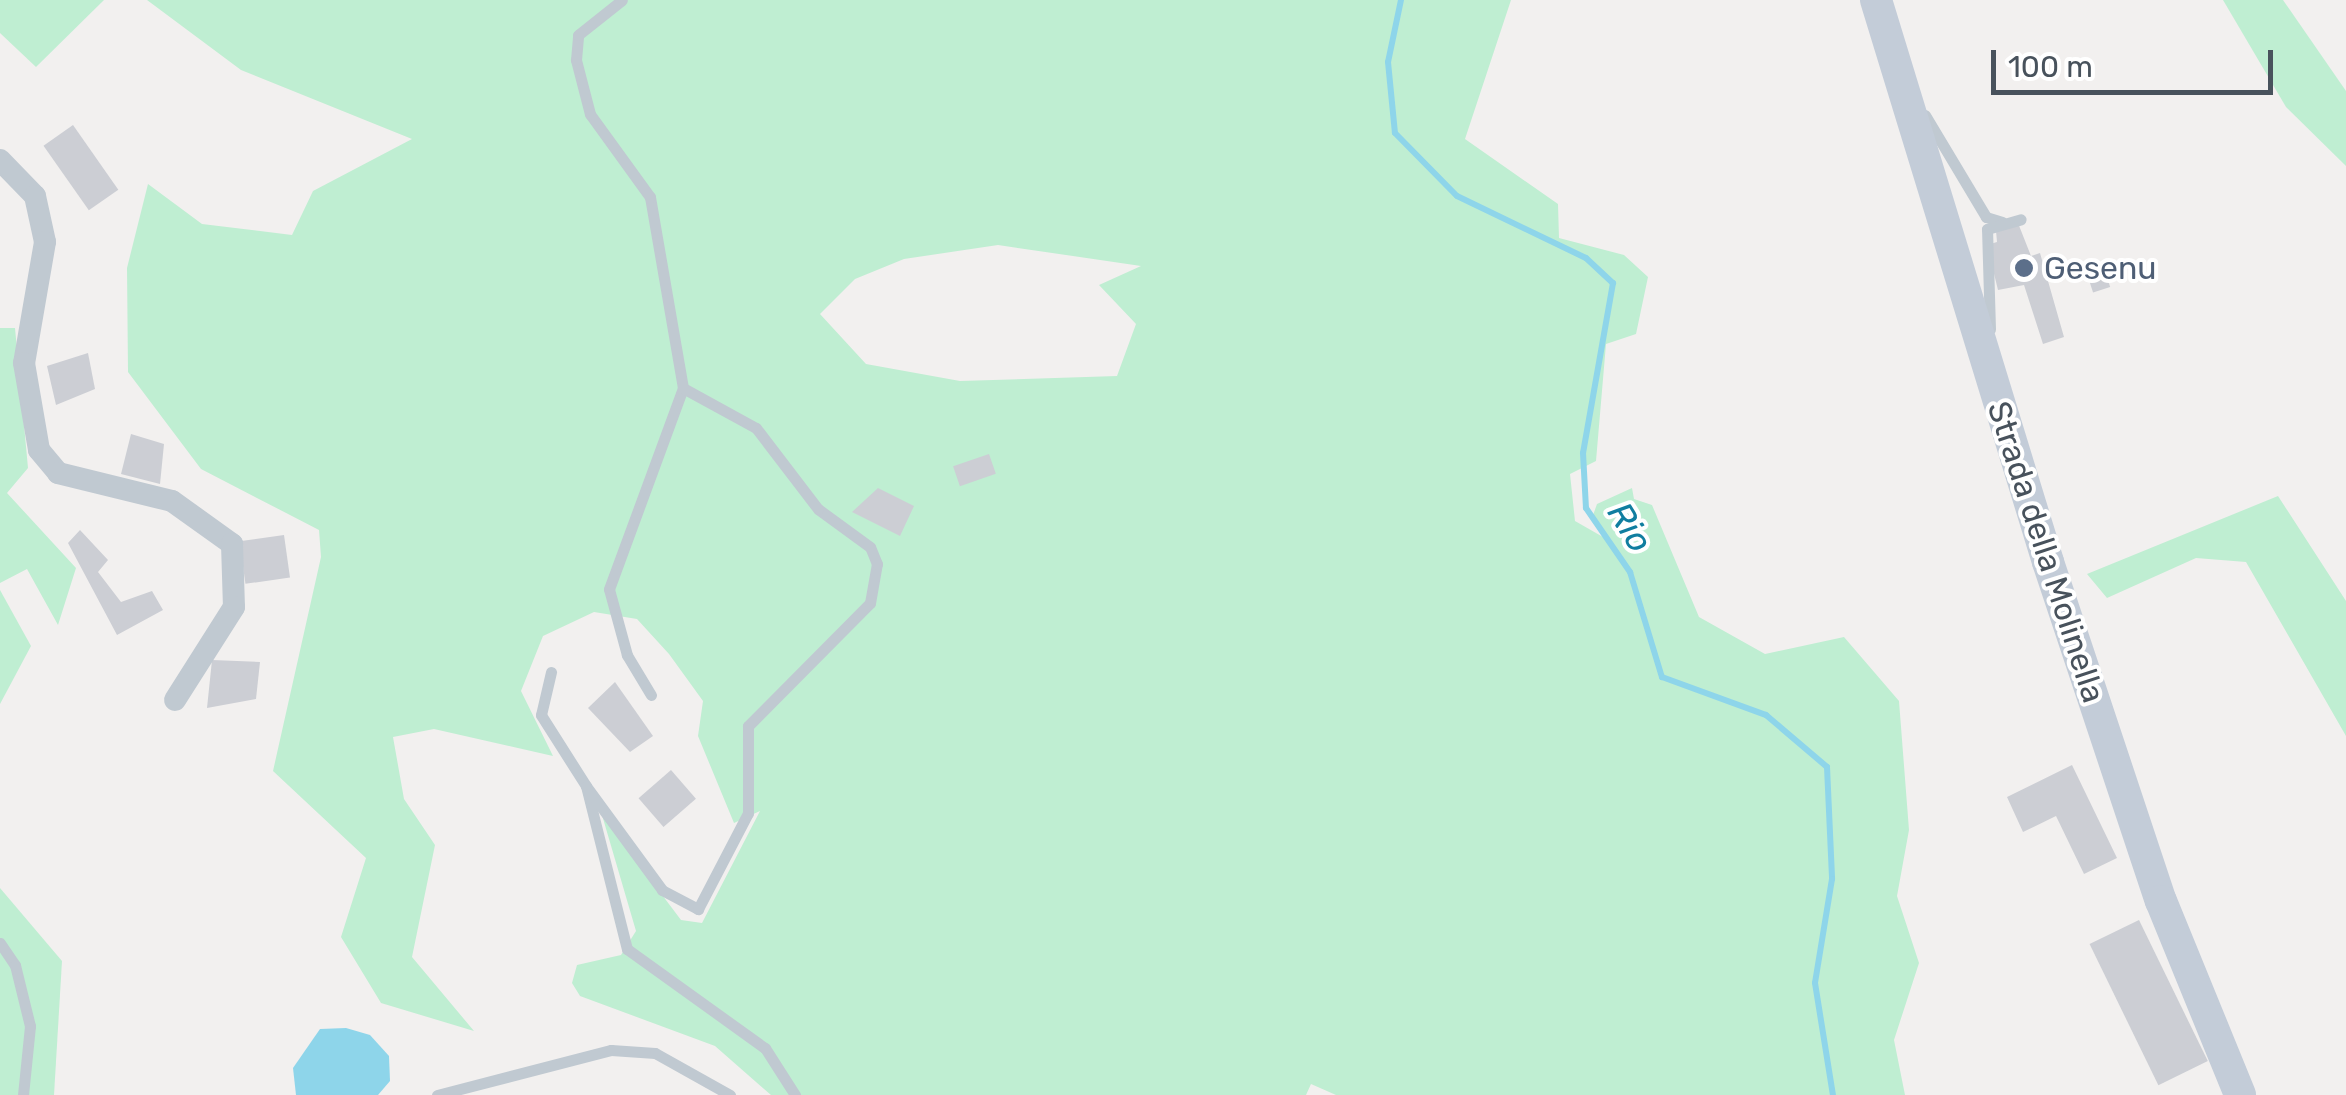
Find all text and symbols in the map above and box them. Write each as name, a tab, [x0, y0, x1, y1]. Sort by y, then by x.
scale bar	[1996, 30, 2278, 92]
text: 100 m	[2008, 49, 2093, 85]
place label: Gesenu	[2044, 249, 2157, 287]
marker: Gesenu	[2013, 257, 2035, 279]
street label: Strada della Molinella	[1979, 397, 2113, 707]
water label: Rio	[1599, 494, 1661, 560]

